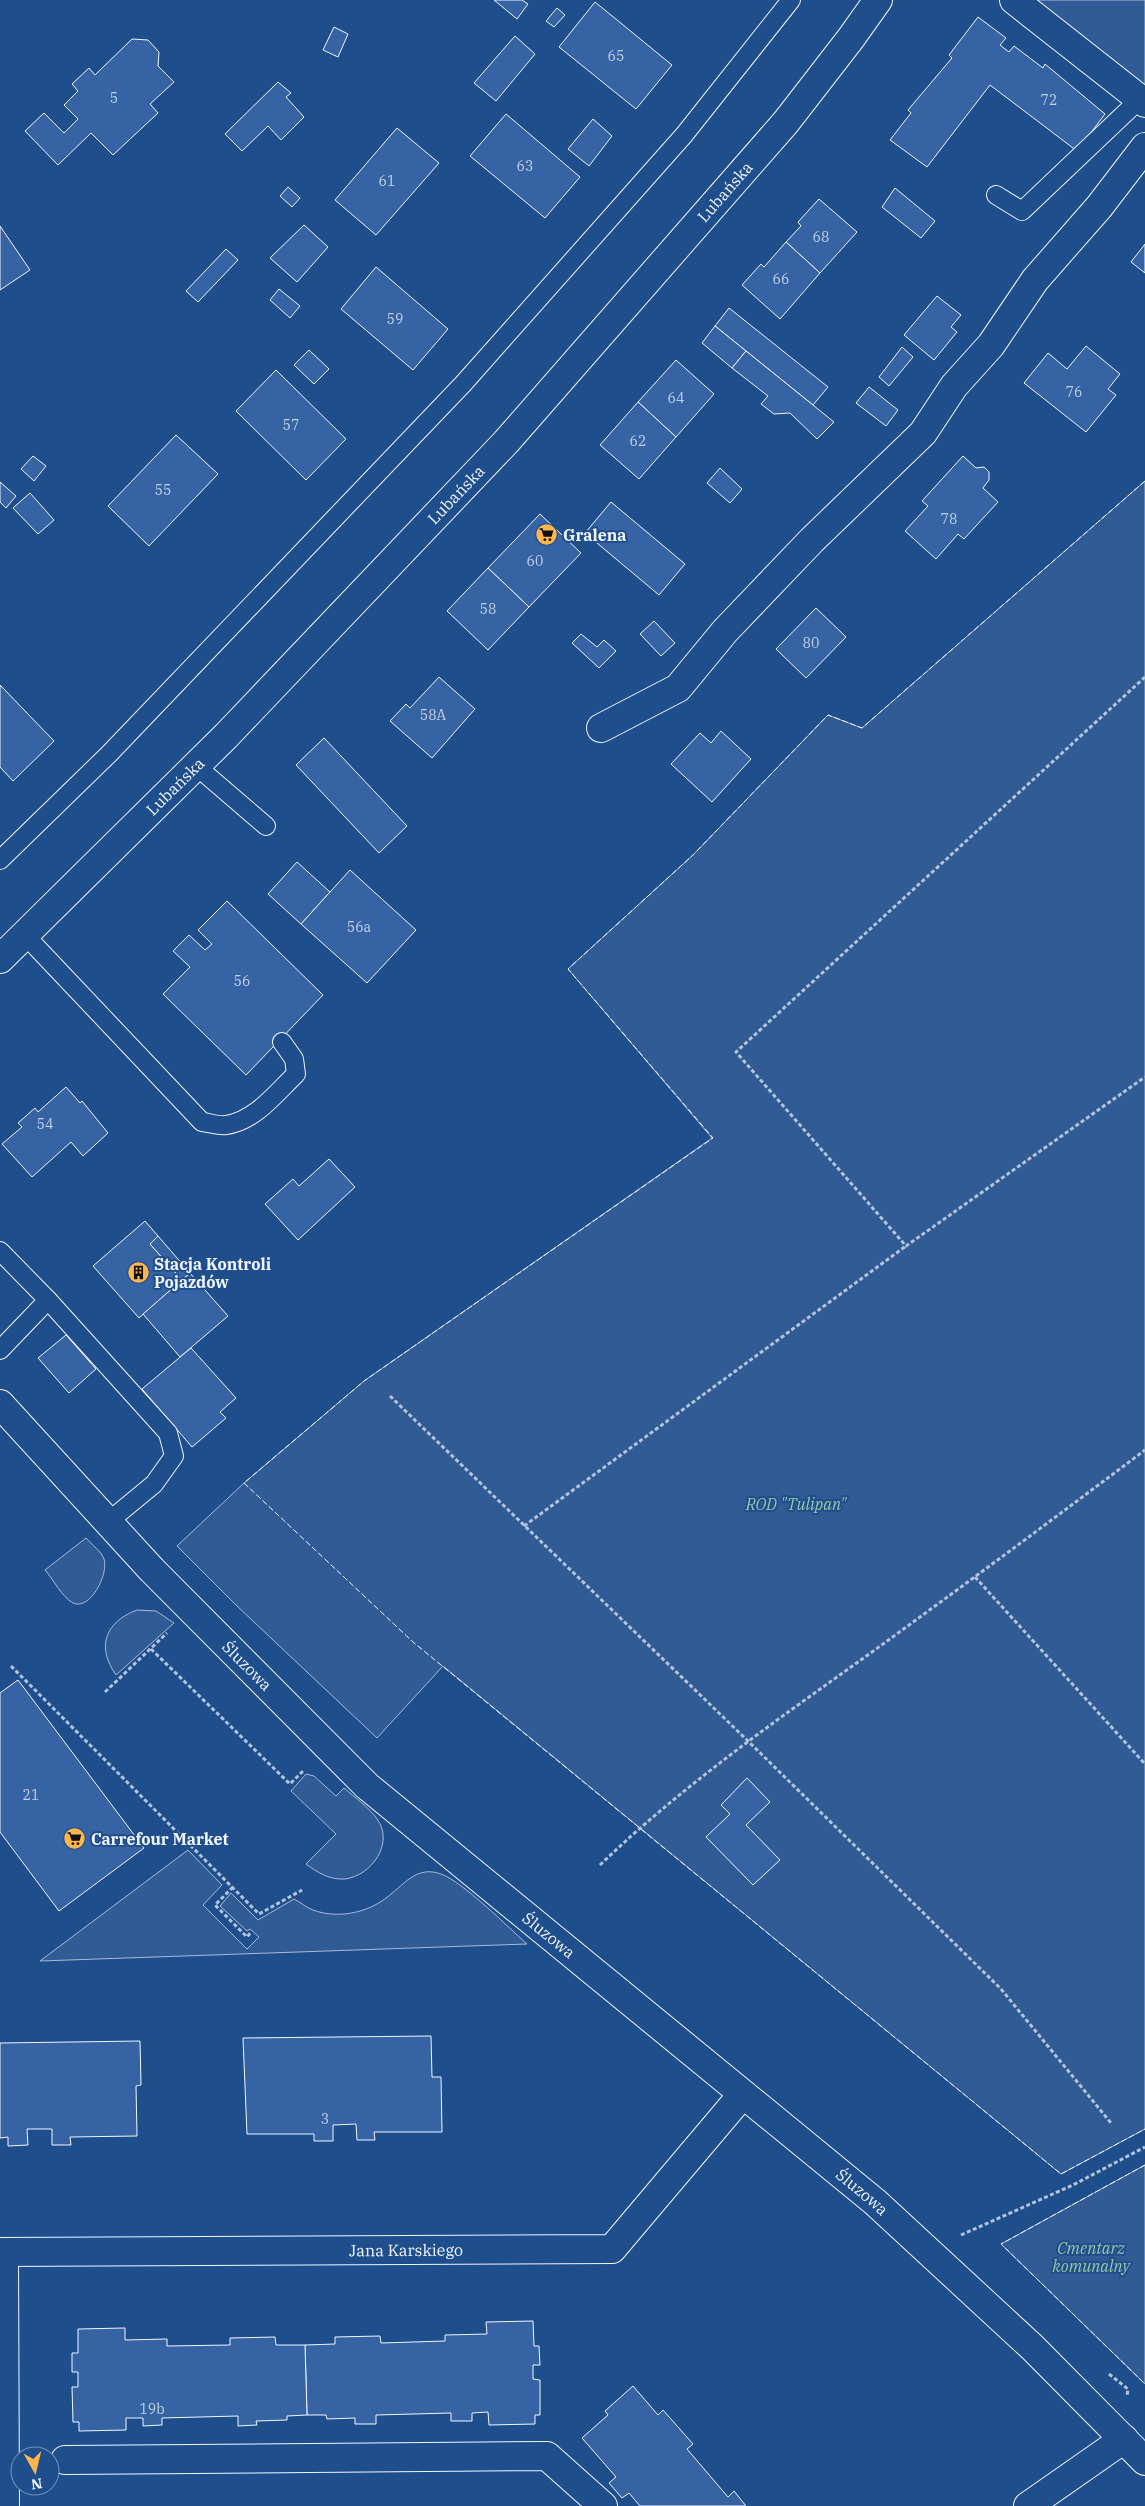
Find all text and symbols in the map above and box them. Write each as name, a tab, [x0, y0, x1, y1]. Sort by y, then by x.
house number: 65	[608, 47, 624, 65]
house number: 5	[110, 89, 118, 107]
house number: 72	[1041, 91, 1057, 109]
house number: 63	[517, 157, 533, 175]
street label: Lubańska	[693, 157, 757, 226]
house number: 61	[379, 172, 395, 190]
house number: 68	[813, 228, 829, 246]
house number: 66	[773, 270, 789, 288]
house number: 59	[387, 310, 403, 328]
house number: 76	[1066, 383, 1082, 401]
house number: 64	[668, 389, 684, 407]
house number: 57	[283, 416, 299, 434]
house number: 62	[630, 432, 646, 450]
street label: Lubańska	[423, 461, 489, 528]
house number: 55	[155, 481, 171, 499]
house number: 78	[941, 510, 957, 528]
supermarket icon: Gralena	[535, 523, 559, 547]
place label: Gralena	[563, 525, 626, 545]
house number: 60	[527, 552, 543, 570]
house number: 58	[480, 600, 496, 618]
house number: 80	[803, 634, 819, 652]
house number: 58A	[420, 706, 447, 724]
street label: Lubańska	[142, 753, 209, 819]
house number: 56a	[347, 918, 372, 936]
house number: 56	[234, 972, 250, 990]
house number: 54	[37, 1115, 53, 1133]
place label: Stacja Kontroli Pojazdów	[154, 1254, 271, 1292]
building icon: Stacja Kontroli Pojazdów	[126, 1261, 150, 1285]
park label: ROD "Tulipan"	[745, 1494, 848, 1514]
street label: Śluzowa	[218, 1636, 276, 1695]
house number: 21	[23, 1786, 39, 1804]
supermarket icon: Carrefour Market	[63, 1827, 87, 1851]
place label: Carrefour Market	[91, 1829, 229, 1849]
street label: Śluzowa	[519, 1907, 579, 1963]
house number: 3	[321, 2110, 329, 2128]
street label: Śluzowa	[832, 2163, 893, 2219]
park label: Cmentarz komunalny	[1052, 2238, 1131, 2276]
street label: Jana Karskiego	[349, 2240, 463, 2260]
house number: 19b	[139, 2400, 165, 2418]
north arrow	[10, 2446, 60, 2496]
text: N	[30, 2474, 44, 2494]

